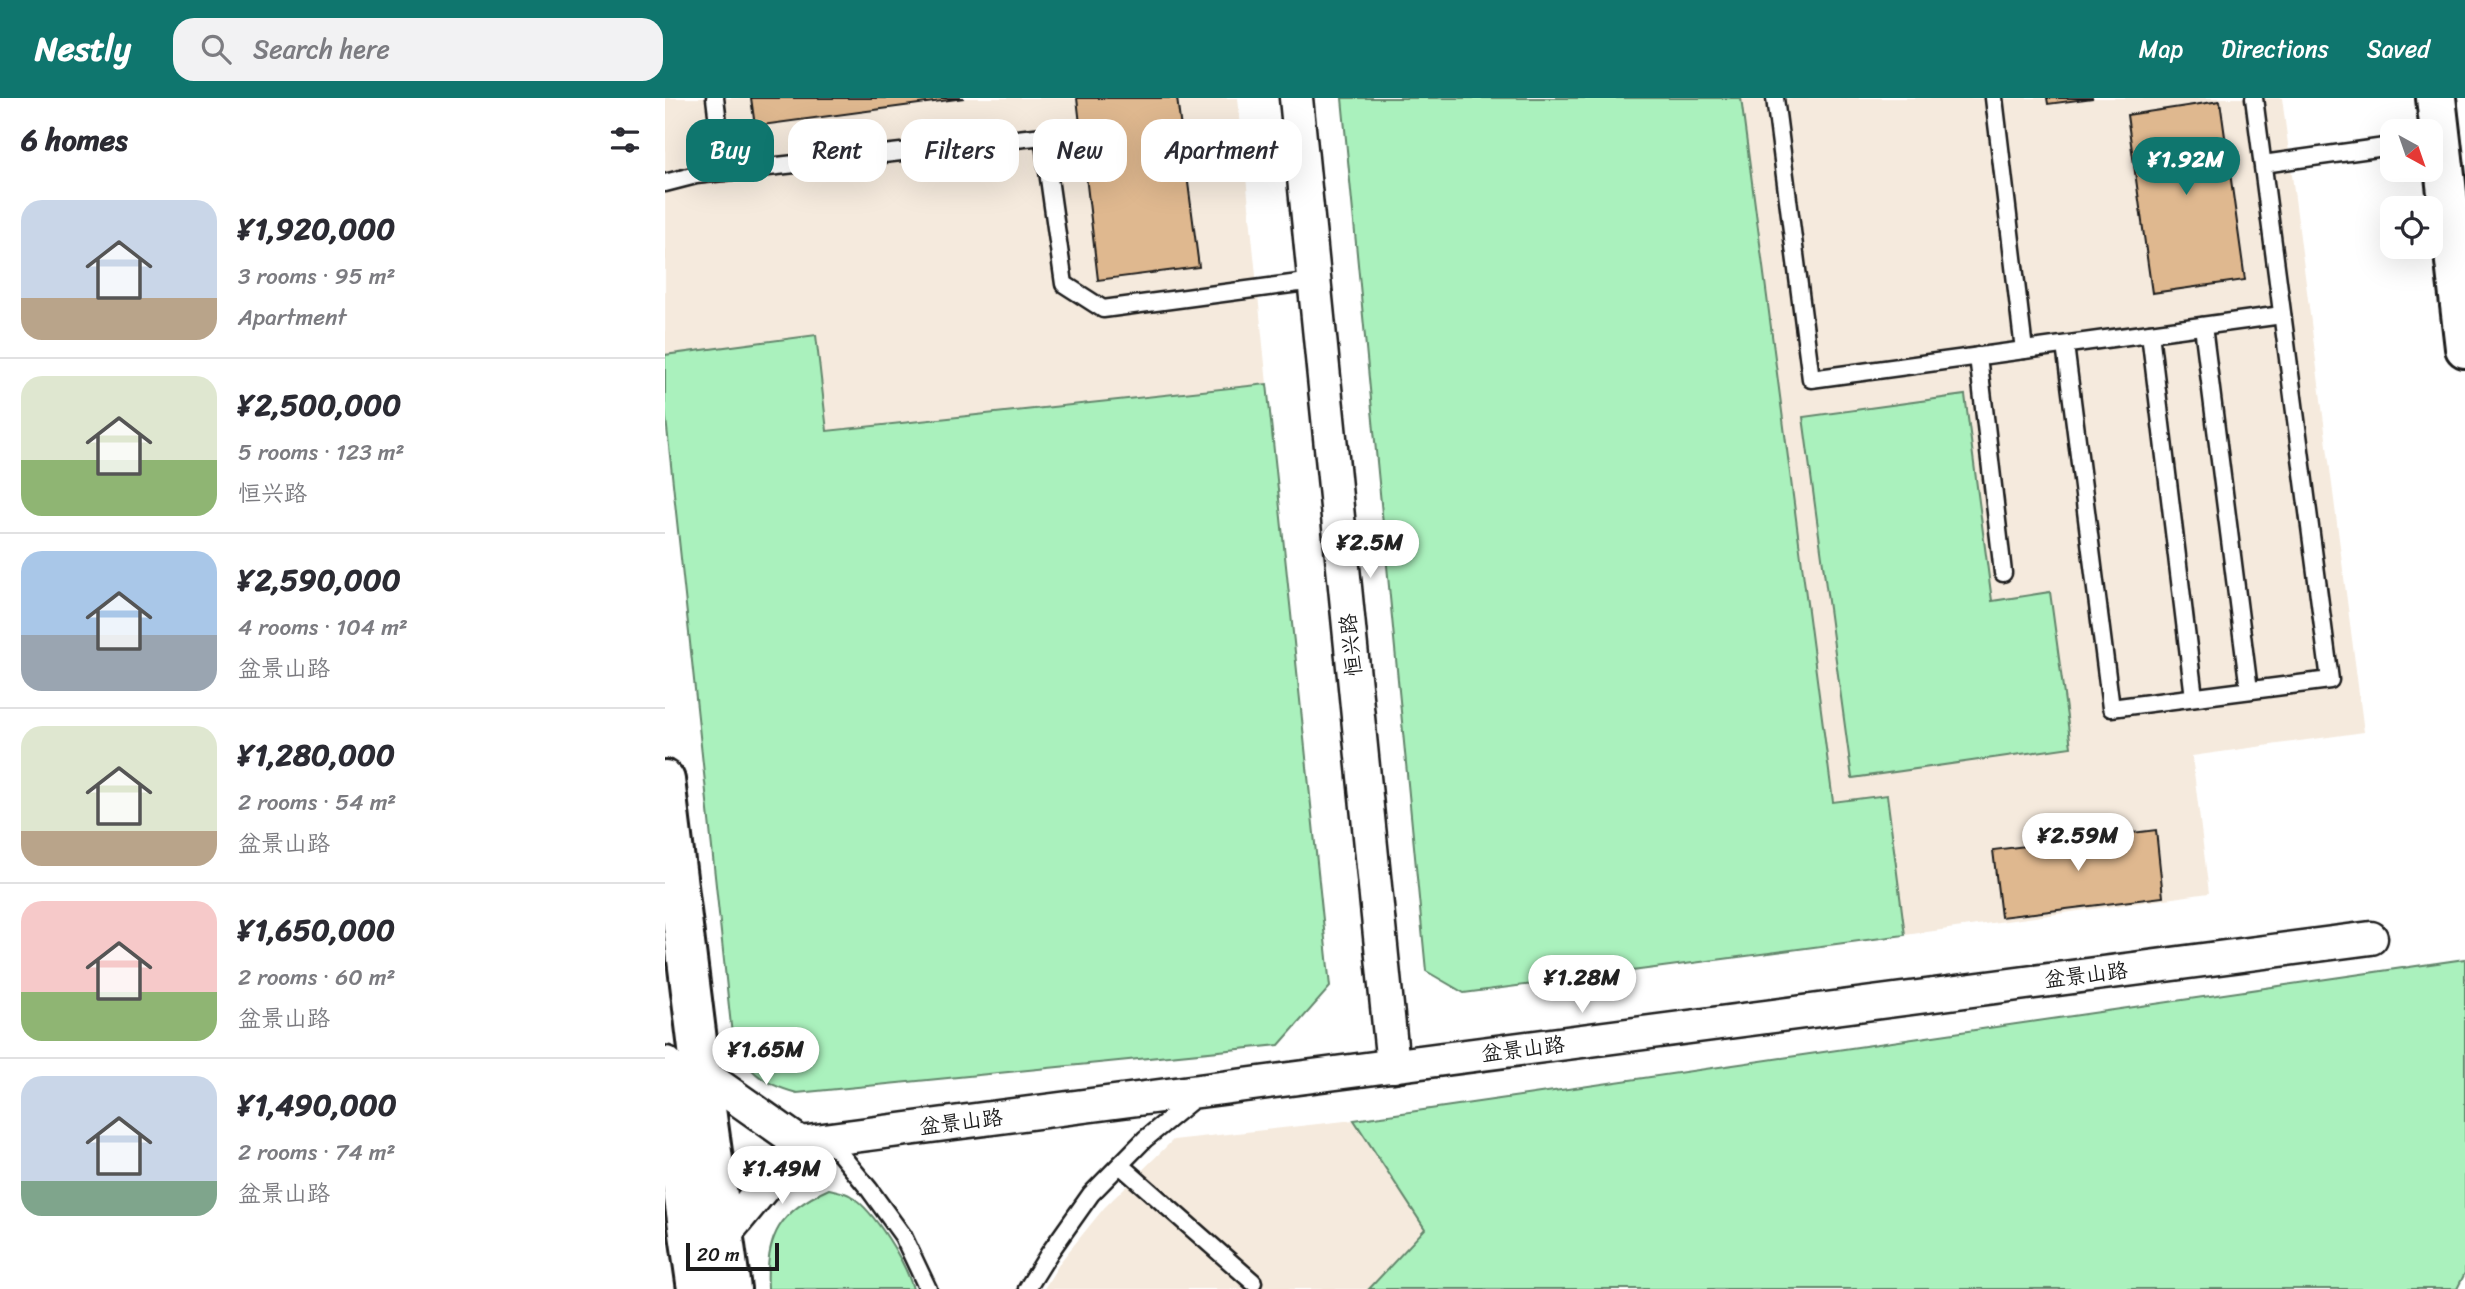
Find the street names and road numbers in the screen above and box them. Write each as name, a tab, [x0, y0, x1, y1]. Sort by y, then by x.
street label: 恒兴路	[1329, 612, 1373, 678]
street label: 盆景山路	[2042, 951, 2130, 999]
street label: 盆景山路	[1479, 1025, 1567, 1073]
street label: 盆景山路	[917, 1098, 1005, 1146]

